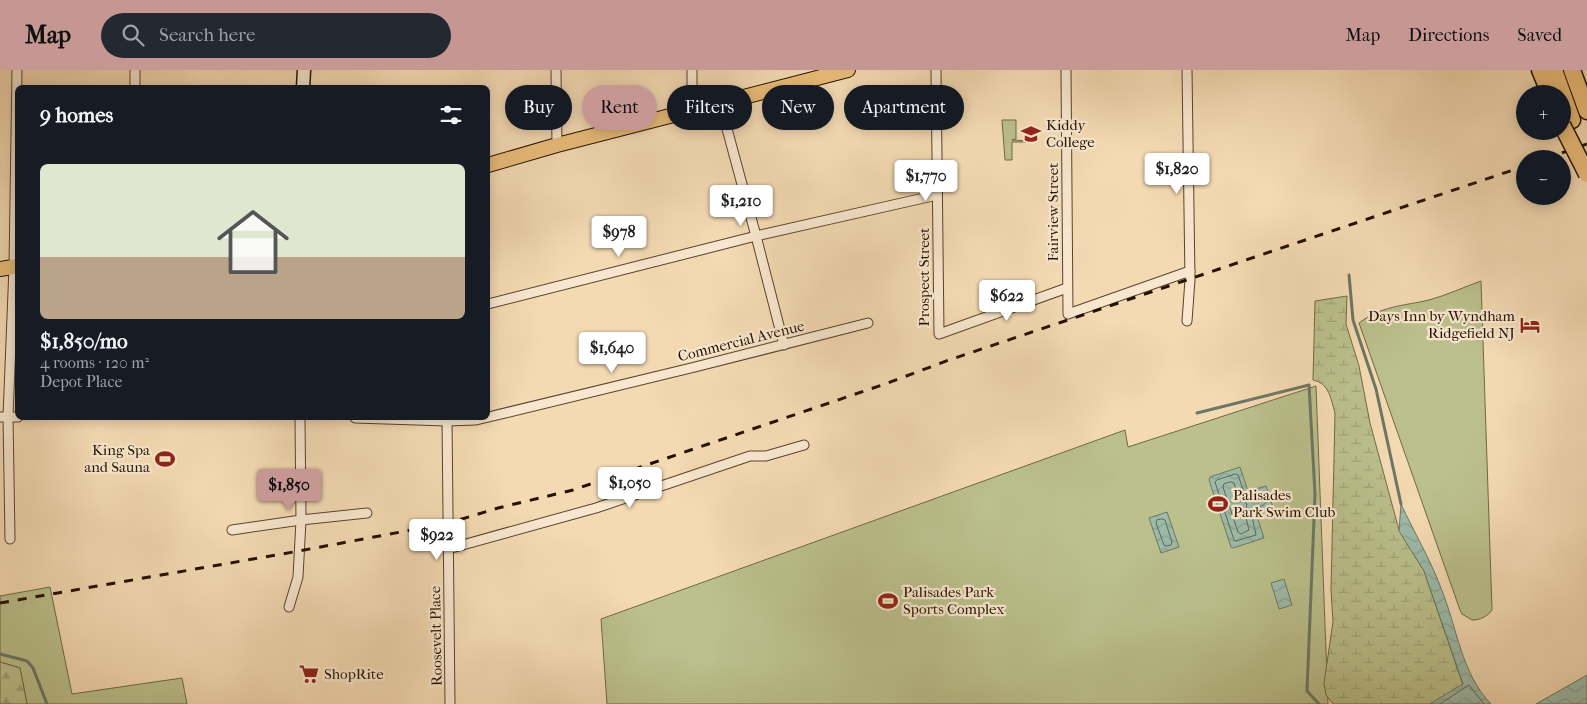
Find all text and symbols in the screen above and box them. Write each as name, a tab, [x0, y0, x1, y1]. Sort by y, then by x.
search box	[101, 13, 451, 58]
text: Map	[25, 21, 71, 49]
icon: search	[119, 21, 147, 49]
text: Search here	[159, 24, 255, 46]
text: Map	[1346, 25, 1380, 46]
text: Directions	[1408, 25, 1489, 46]
text: Saved	[1517, 25, 1562, 46]
chip: Buy	[505, 85, 572, 130]
chip: Rent	[582, 85, 657, 130]
chip: Filters	[667, 85, 752, 130]
chip: New	[762, 85, 834, 130]
chip: Apartment	[844, 85, 964, 130]
map controls	[1516, 85, 1571, 205]
button: +	[1516, 85, 1571, 140]
icon: filters	[437, 101, 465, 129]
text: 9 homes	[40, 103, 113, 127]
place label: Kiddy College	[1046, 116, 1095, 151]
school or university icon: Kiddy College	[1020, 123, 1042, 145]
button: −	[1516, 150, 1571, 205]
pin: $1,820	[1136, 152, 1218, 195]
text: $1,820	[1156, 159, 1198, 178]
pin: $1,770	[885, 160, 967, 202]
street label: Fairview Street	[1044, 162, 1062, 261]
text: $1,770	[905, 166, 947, 185]
pin: $1,210	[700, 184, 782, 227]
text: $1,210	[721, 191, 761, 210]
icon: home	[208, 197, 298, 287]
pin: $978	[589, 216, 649, 258]
text: $978	[603, 222, 635, 241]
street label: Prospect Street	[915, 227, 933, 326]
pin: $622	[977, 280, 1037, 322]
text: $622	[990, 286, 1024, 305]
place label: Days Inn by Wyndham Ridgefield NJ	[1368, 307, 1516, 342]
hotel icon: Days Inn by Wyndham Ridgefield NJ	[1519, 314, 1541, 336]
street label: Commercial Avenue	[676, 316, 807, 365]
text: $1,850/mo	[40, 329, 128, 353]
pin: $1,640	[571, 332, 653, 374]
text: $1,640	[590, 338, 634, 357]
text: 4 rooms · 120 m²	[40, 353, 149, 372]
text: Depot Place	[40, 372, 122, 391]
place label: King Spa and Sauna	[84, 441, 151, 476]
sports icon: King Spa and Sauna	[154, 448, 176, 470]
pin: $1,050	[589, 466, 671, 509]
pin: $1,850	[248, 468, 330, 511]
text: $1,050	[609, 473, 651, 492]
text: $1,850	[268, 475, 310, 494]
place label: Palisades Park Swim Club	[1233, 486, 1335, 521]
sports icon: Palisades Park Swim Club	[1207, 493, 1229, 515]
pin: $922	[407, 518, 467, 561]
text: $922	[420, 525, 454, 544]
place label: Palisades Park Sports Complex	[903, 583, 1004, 618]
street label: Roosevelt Place	[426, 585, 446, 686]
sports icon: Palisades Park Sports Complex	[877, 590, 899, 612]
supermarket icon: ShopRite	[298, 663, 320, 685]
place label: ShopRite	[324, 665, 384, 683]

